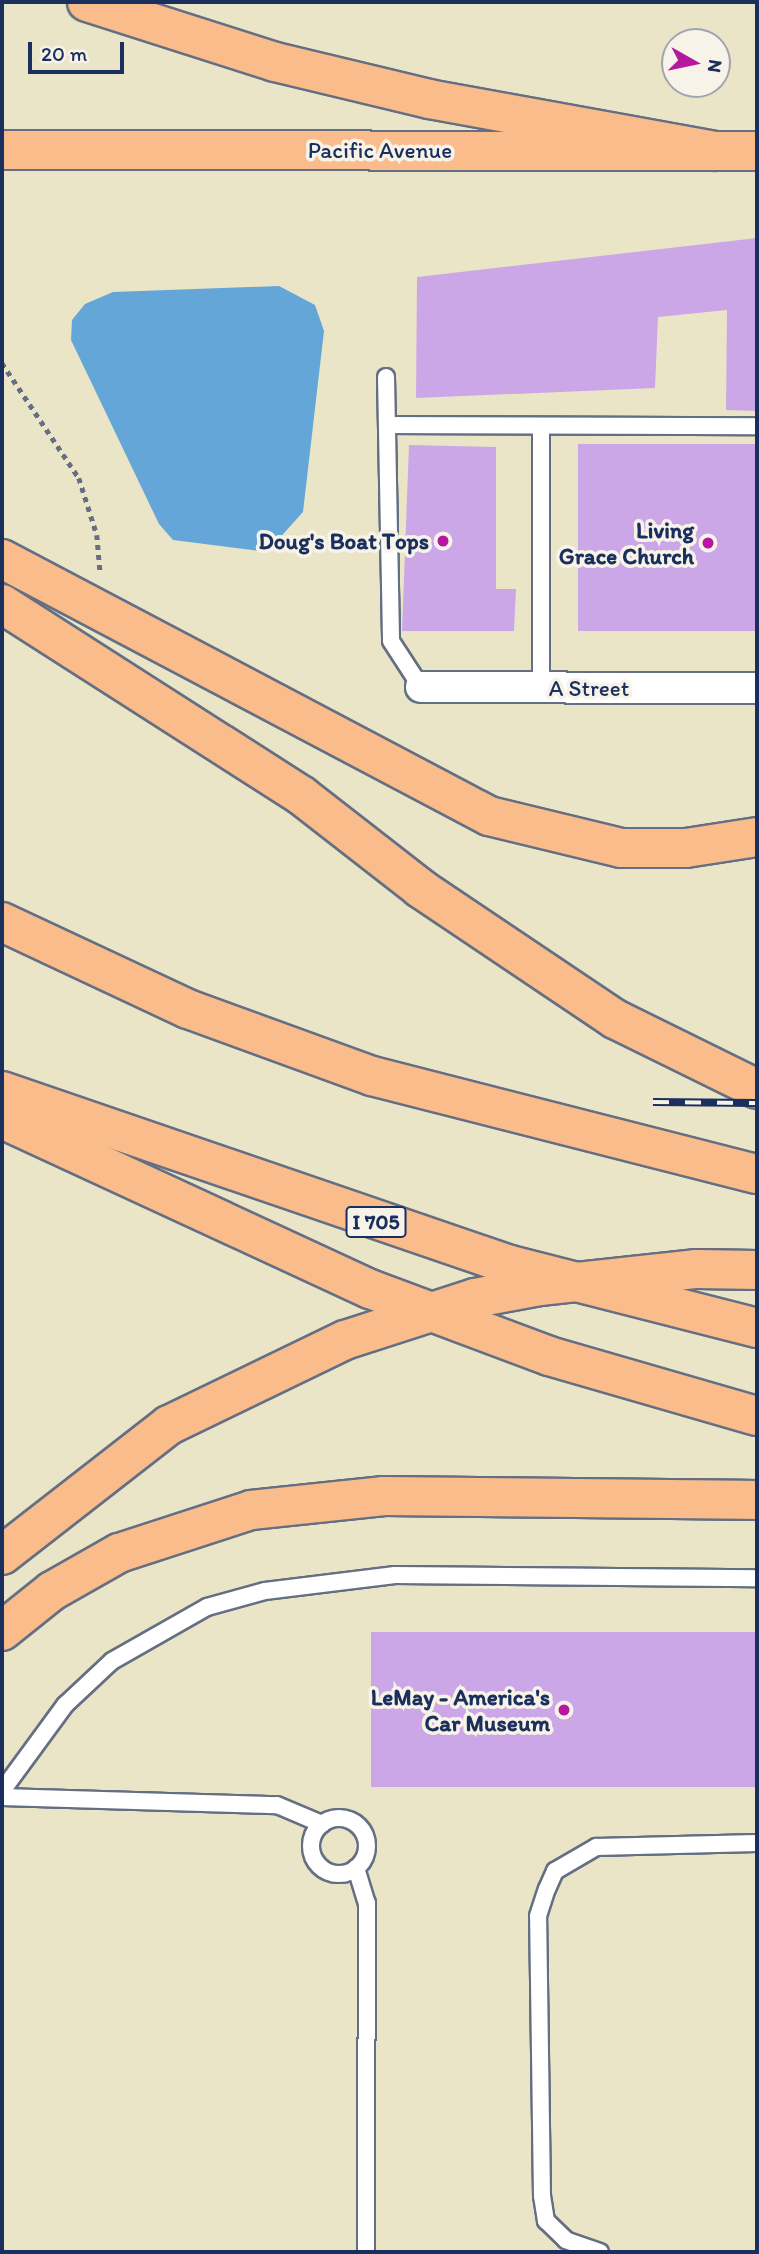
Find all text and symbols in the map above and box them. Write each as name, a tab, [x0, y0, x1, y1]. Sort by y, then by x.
scale bar	[32, 28, 128, 72]
north arrow	[661, 28, 731, 98]
text: 20 m	[41, 41, 87, 66]
text: N	[703, 58, 728, 74]
street label: Pacific Avenue	[308, 136, 452, 164]
place label: Living Grace Church	[559, 516, 694, 570]
place label: Doug's Boat Tops	[261, 527, 429, 555]
marker: Doug's Boat Tops	[435, 533, 451, 549]
marker: Living Grace Church	[700, 535, 716, 551]
street label: A Street	[549, 674, 629, 702]
road number: I 705	[344, 1204, 408, 1240]
place label: LeMay - America's Car Museum	[370, 1683, 550, 1737]
marker: LeMay - America's Car Museum	[556, 1702, 572, 1718]

